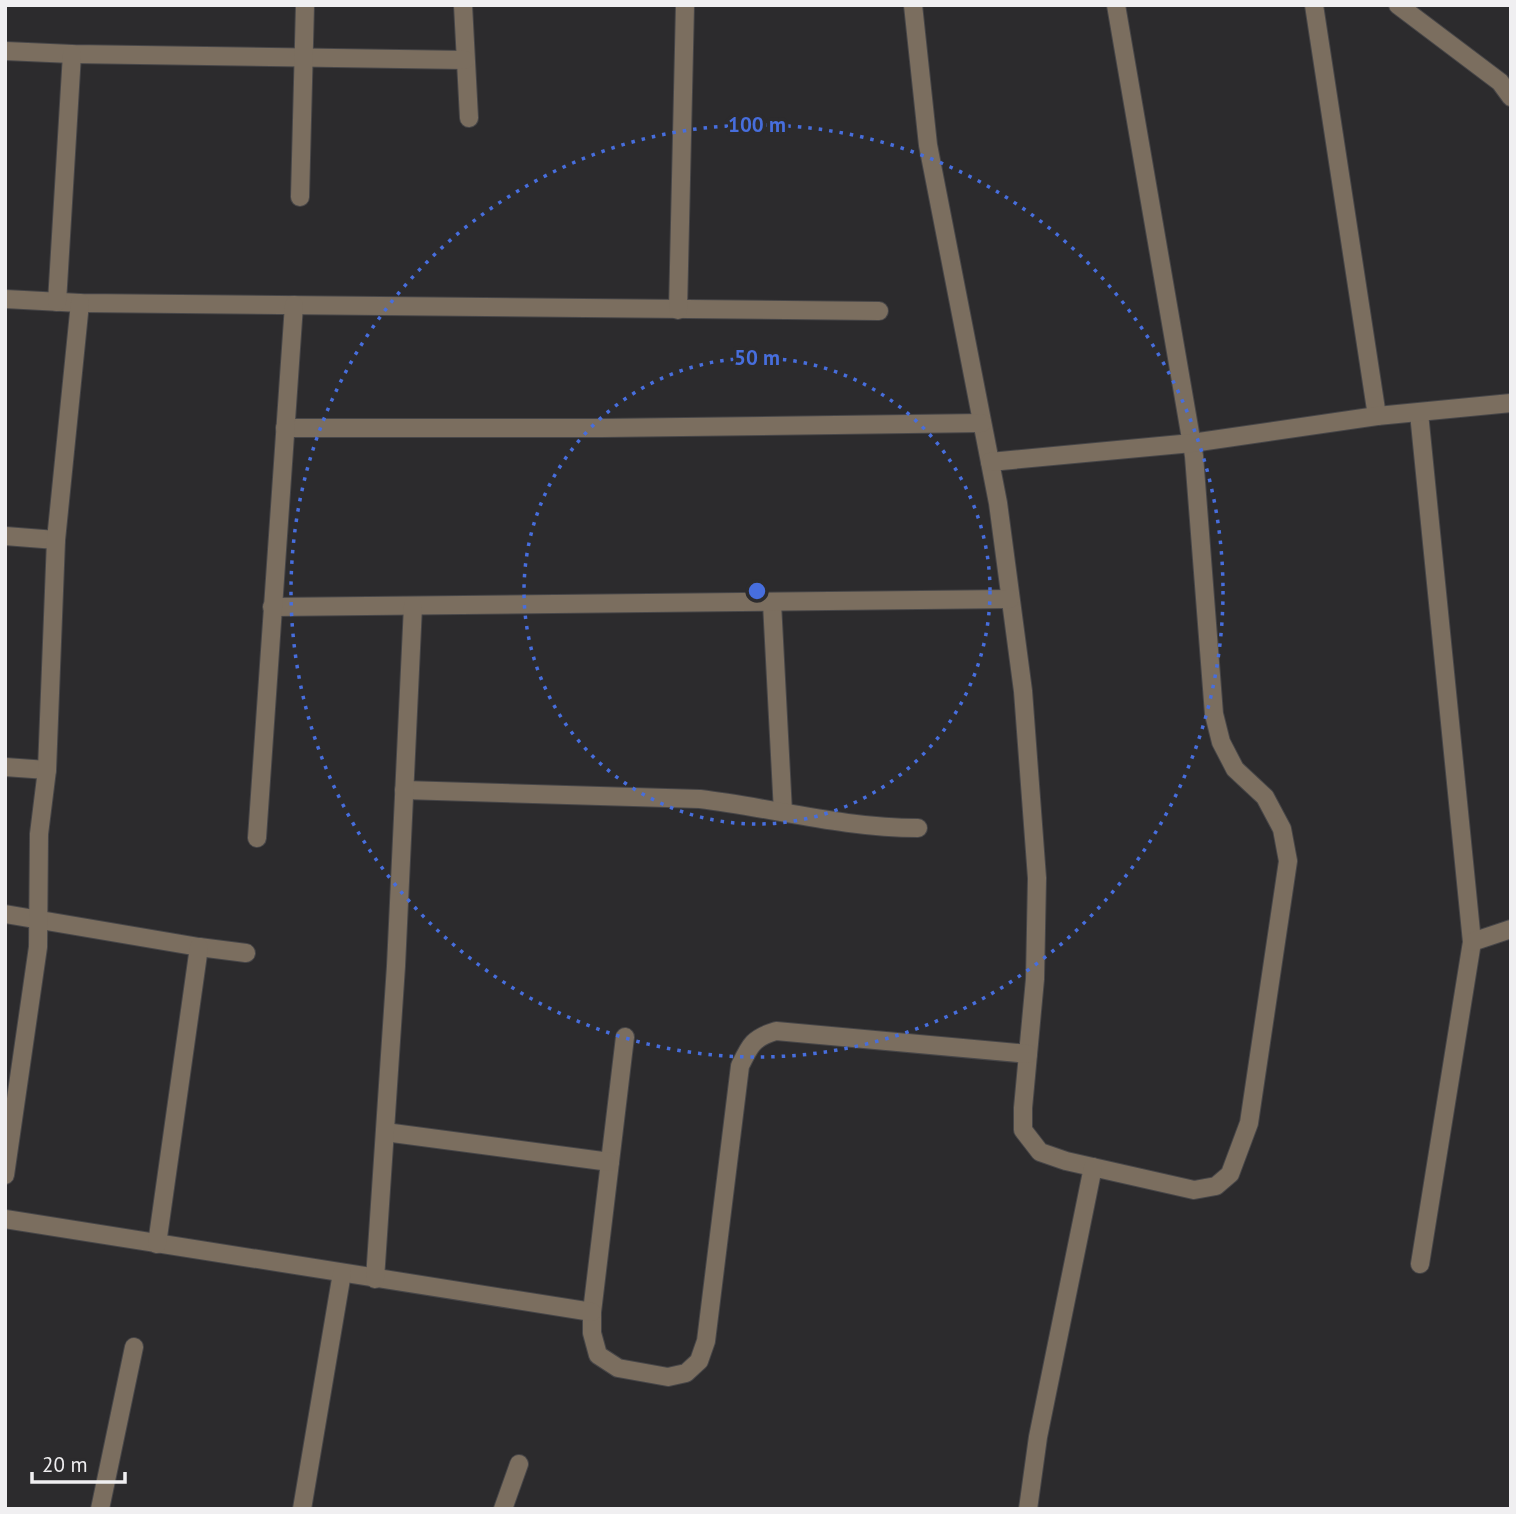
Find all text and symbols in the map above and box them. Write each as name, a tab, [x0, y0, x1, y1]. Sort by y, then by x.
text: 100 m	[728, 111, 786, 138]
text: 50 m	[734, 344, 780, 371]
centre of rings	[745, 579, 769, 603]
scale bar	[32, 1440, 124, 1484]
text: 20 m	[42, 1451, 88, 1478]

